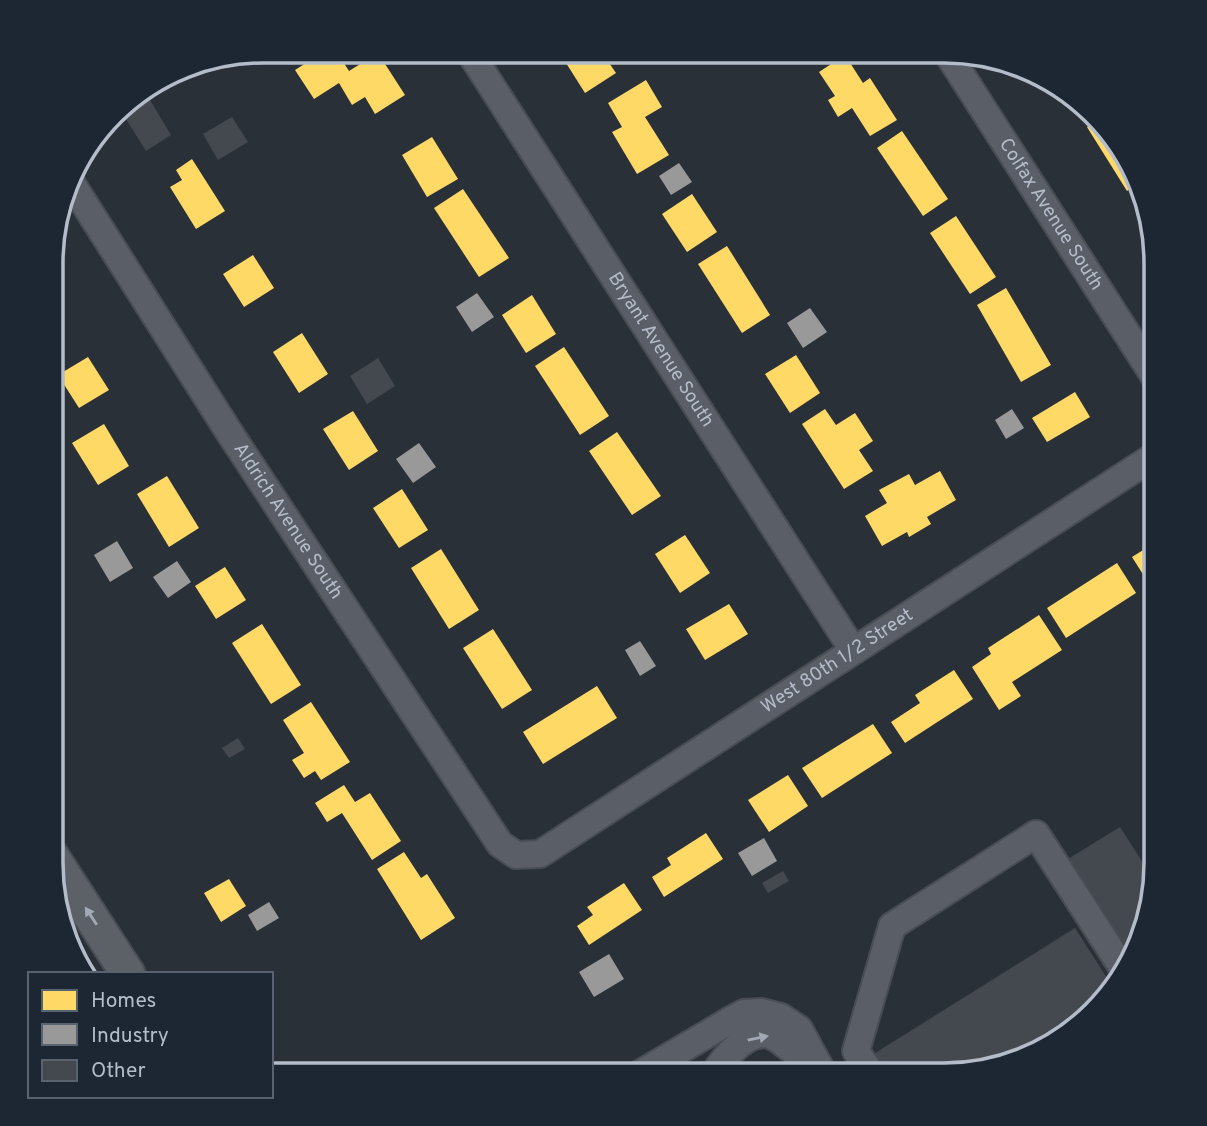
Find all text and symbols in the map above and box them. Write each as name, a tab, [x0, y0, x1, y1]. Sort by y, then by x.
street label: Colfax Avenue South	[993, 134, 1108, 295]
street label: Bryant Avenue South	[602, 268, 719, 432]
street label: Aldrich Avenue South	[228, 438, 348, 604]
street label: West 80th 1/2 Street	[757, 603, 918, 719]
one-way arrow	[85, 907, 98, 926]
legend	[28, 972, 273, 1098]
text: Homes	[91, 988, 156, 1015]
text: Industry	[91, 1023, 169, 1050]
one-way arrow	[747, 1032, 769, 1043]
text: Other	[91, 1058, 146, 1085]

